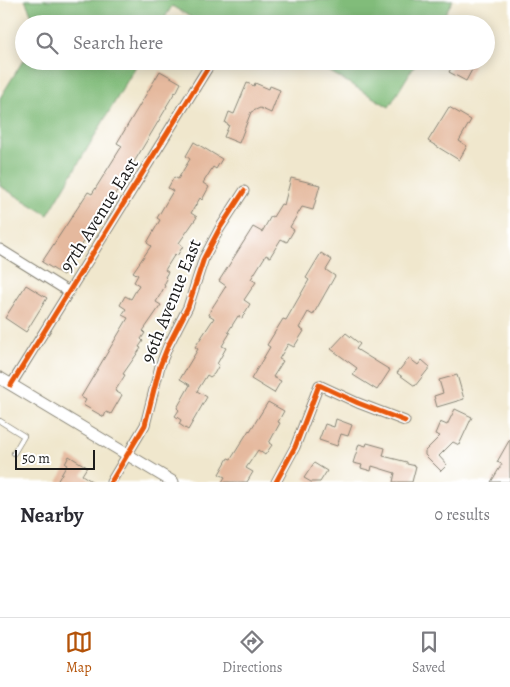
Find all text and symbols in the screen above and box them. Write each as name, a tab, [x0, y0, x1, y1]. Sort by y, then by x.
search box	[15, 15, 495, 70]
icon: search	[33, 29, 61, 57]
text: Search here	[73, 30, 163, 56]
street label: 97th Avenue East	[53, 153, 145, 277]
street label: 96th Avenue East	[134, 235, 208, 367]
scale bar	[15, 447, 95, 470]
text: 50 m	[22, 449, 50, 468]
text: Nearby	[20, 501, 83, 529]
text: 0 results	[434, 504, 490, 526]
tab: Map	[65, 628, 93, 677]
tab: Directions	[222, 628, 282, 677]
tab: Saved	[412, 628, 445, 677]

